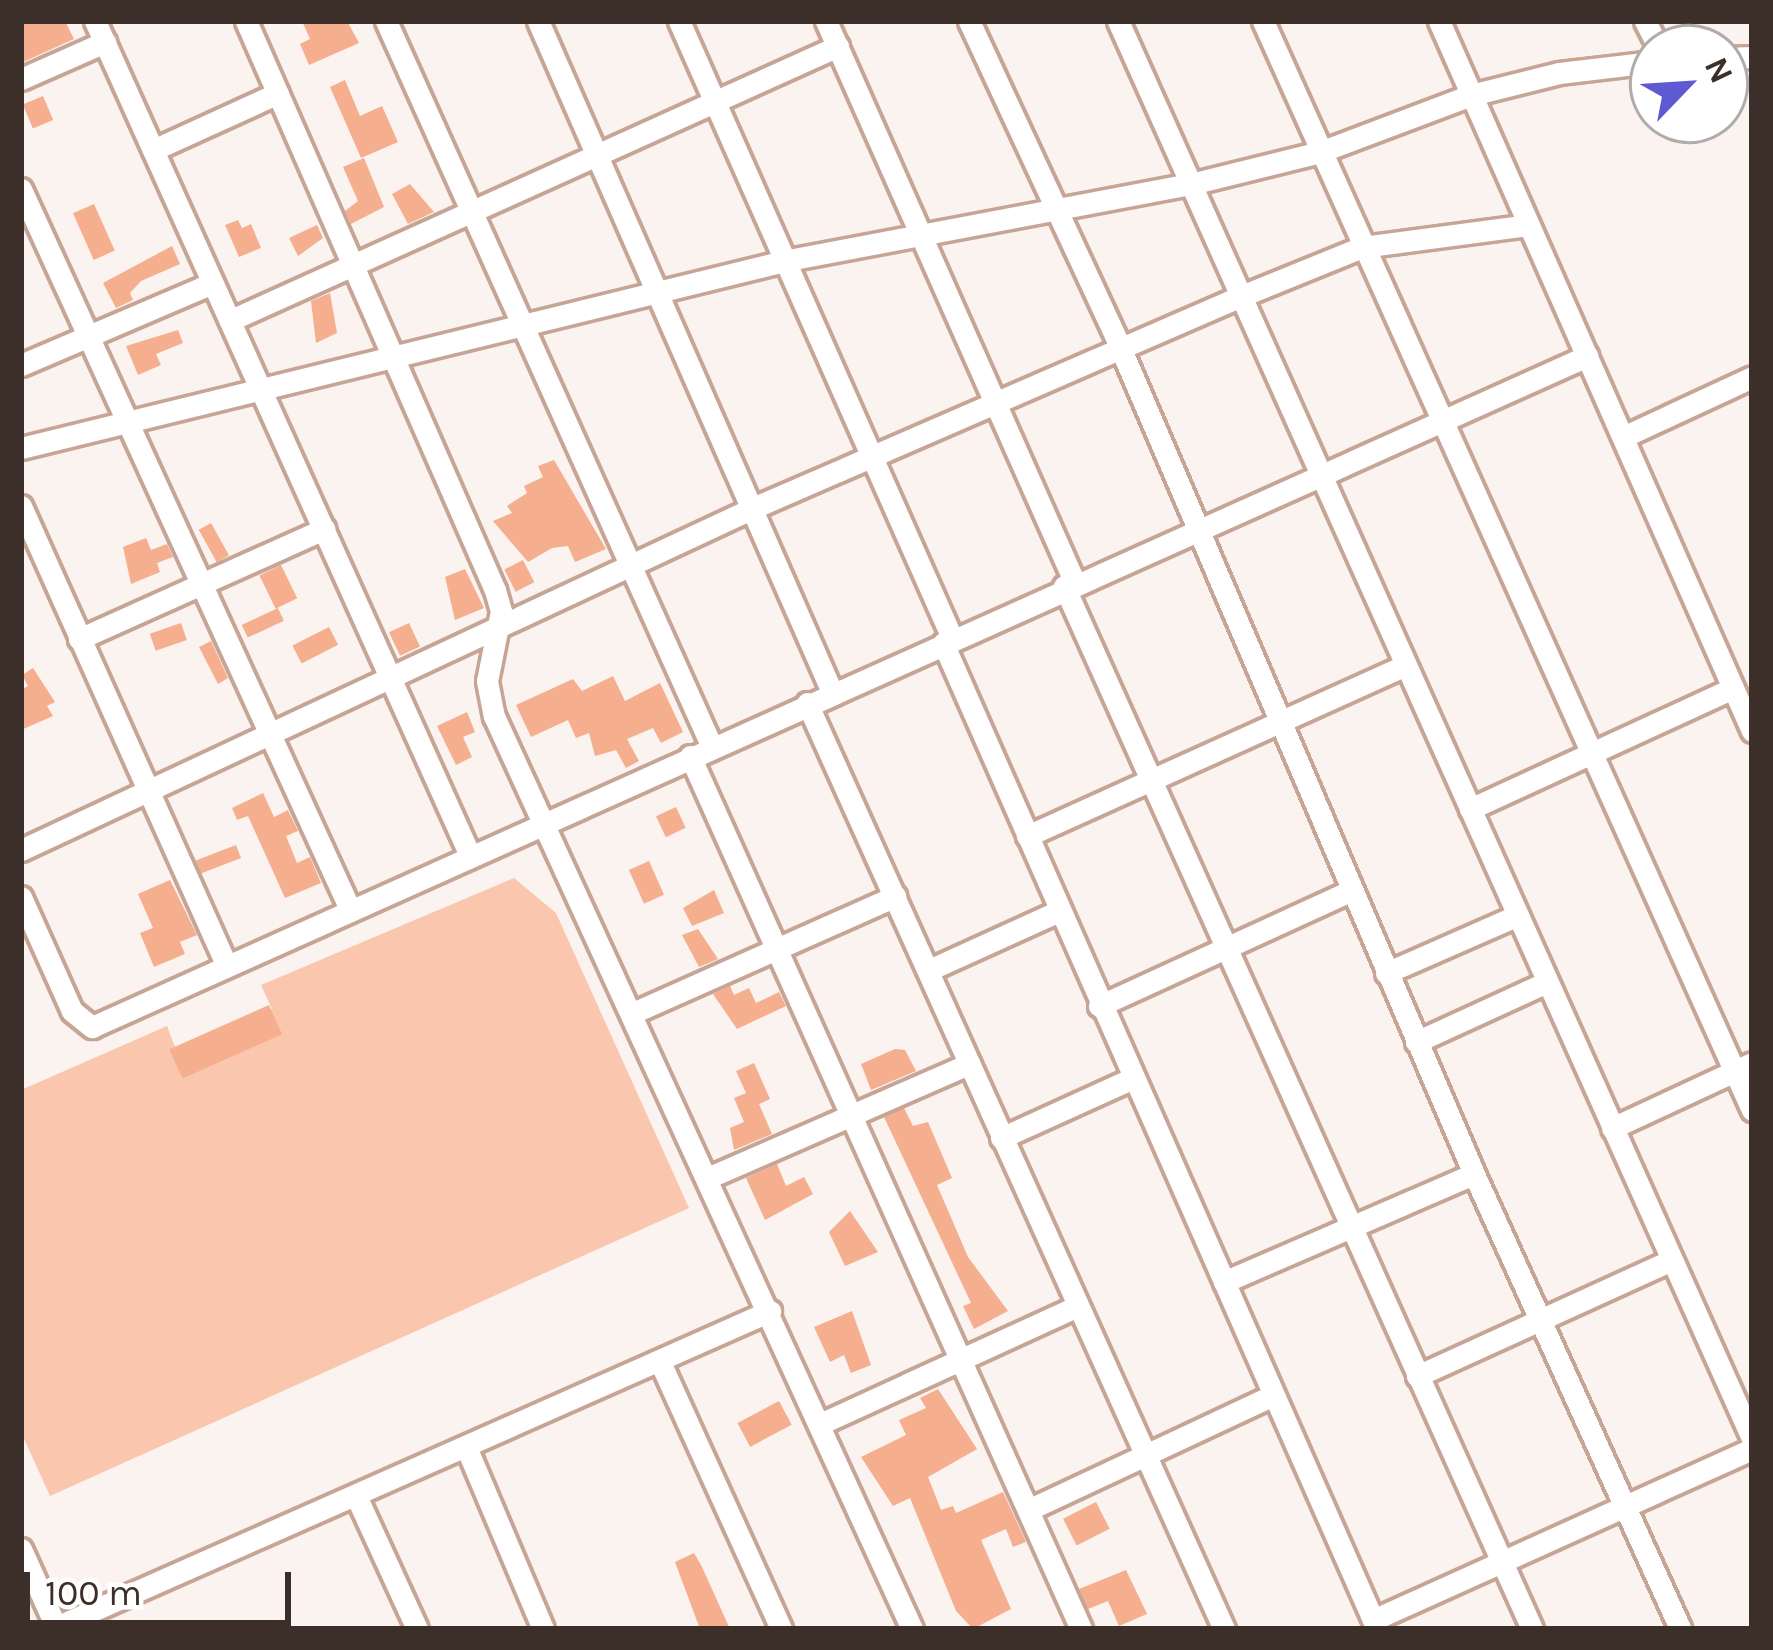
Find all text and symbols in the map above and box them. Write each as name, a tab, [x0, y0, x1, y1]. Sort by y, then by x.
north arrow	[1629, 24, 1749, 144]
text: N	[1697, 51, 1741, 89]
scale bar	[30, 1548, 297, 1622]
text: 100 m	[45, 1572, 142, 1614]

